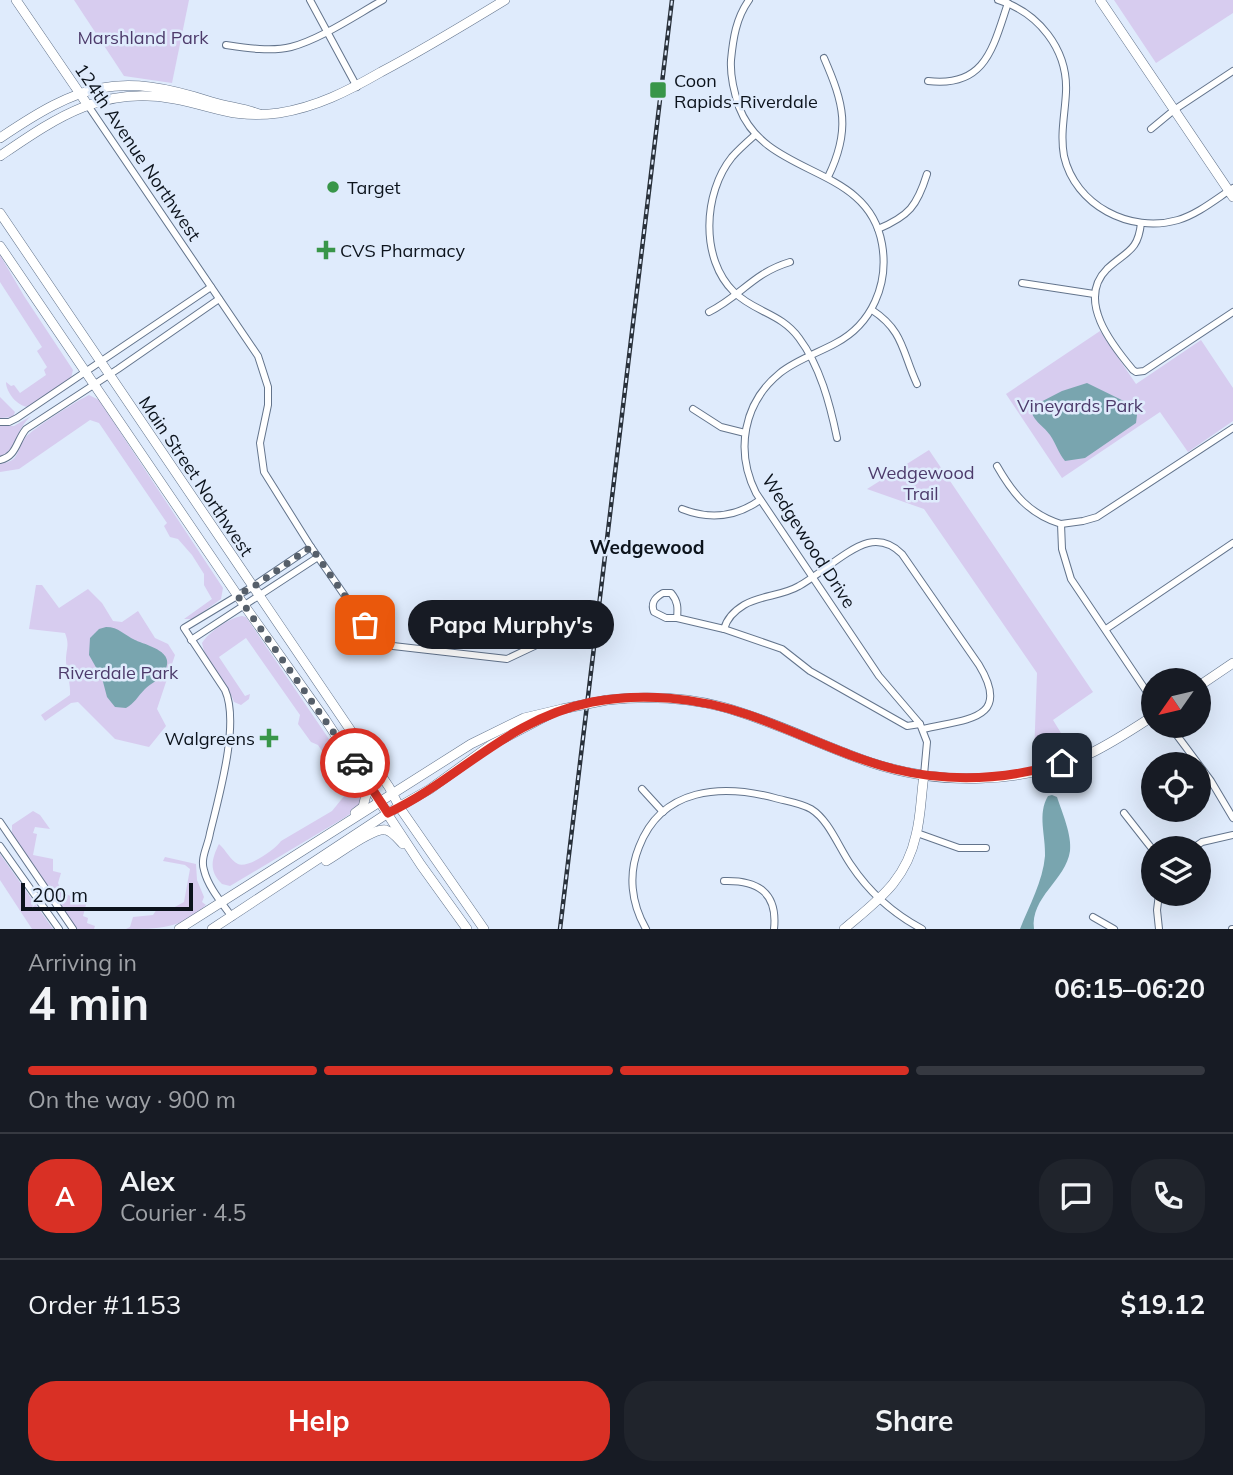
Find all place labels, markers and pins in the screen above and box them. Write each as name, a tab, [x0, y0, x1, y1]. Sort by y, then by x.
place label: Coon Rapids-Riverdale	[674, 69, 818, 113]
marker: Coon Rapids-Riverdale	[648, 80, 668, 100]
place label: Target	[347, 176, 401, 199]
marker: Target	[325, 179, 341, 195]
place label: CVS Pharmacy	[340, 239, 465, 262]
marker: CVS Pharmacy	[318, 242, 334, 258]
pin	[335, 595, 395, 655]
callout: Papa Murphy's	[407, 600, 614, 650]
place label: Walgreens	[165, 727, 255, 750]
marker: Walgreens	[261, 730, 277, 746]
pin	[1032, 733, 1092, 793]

